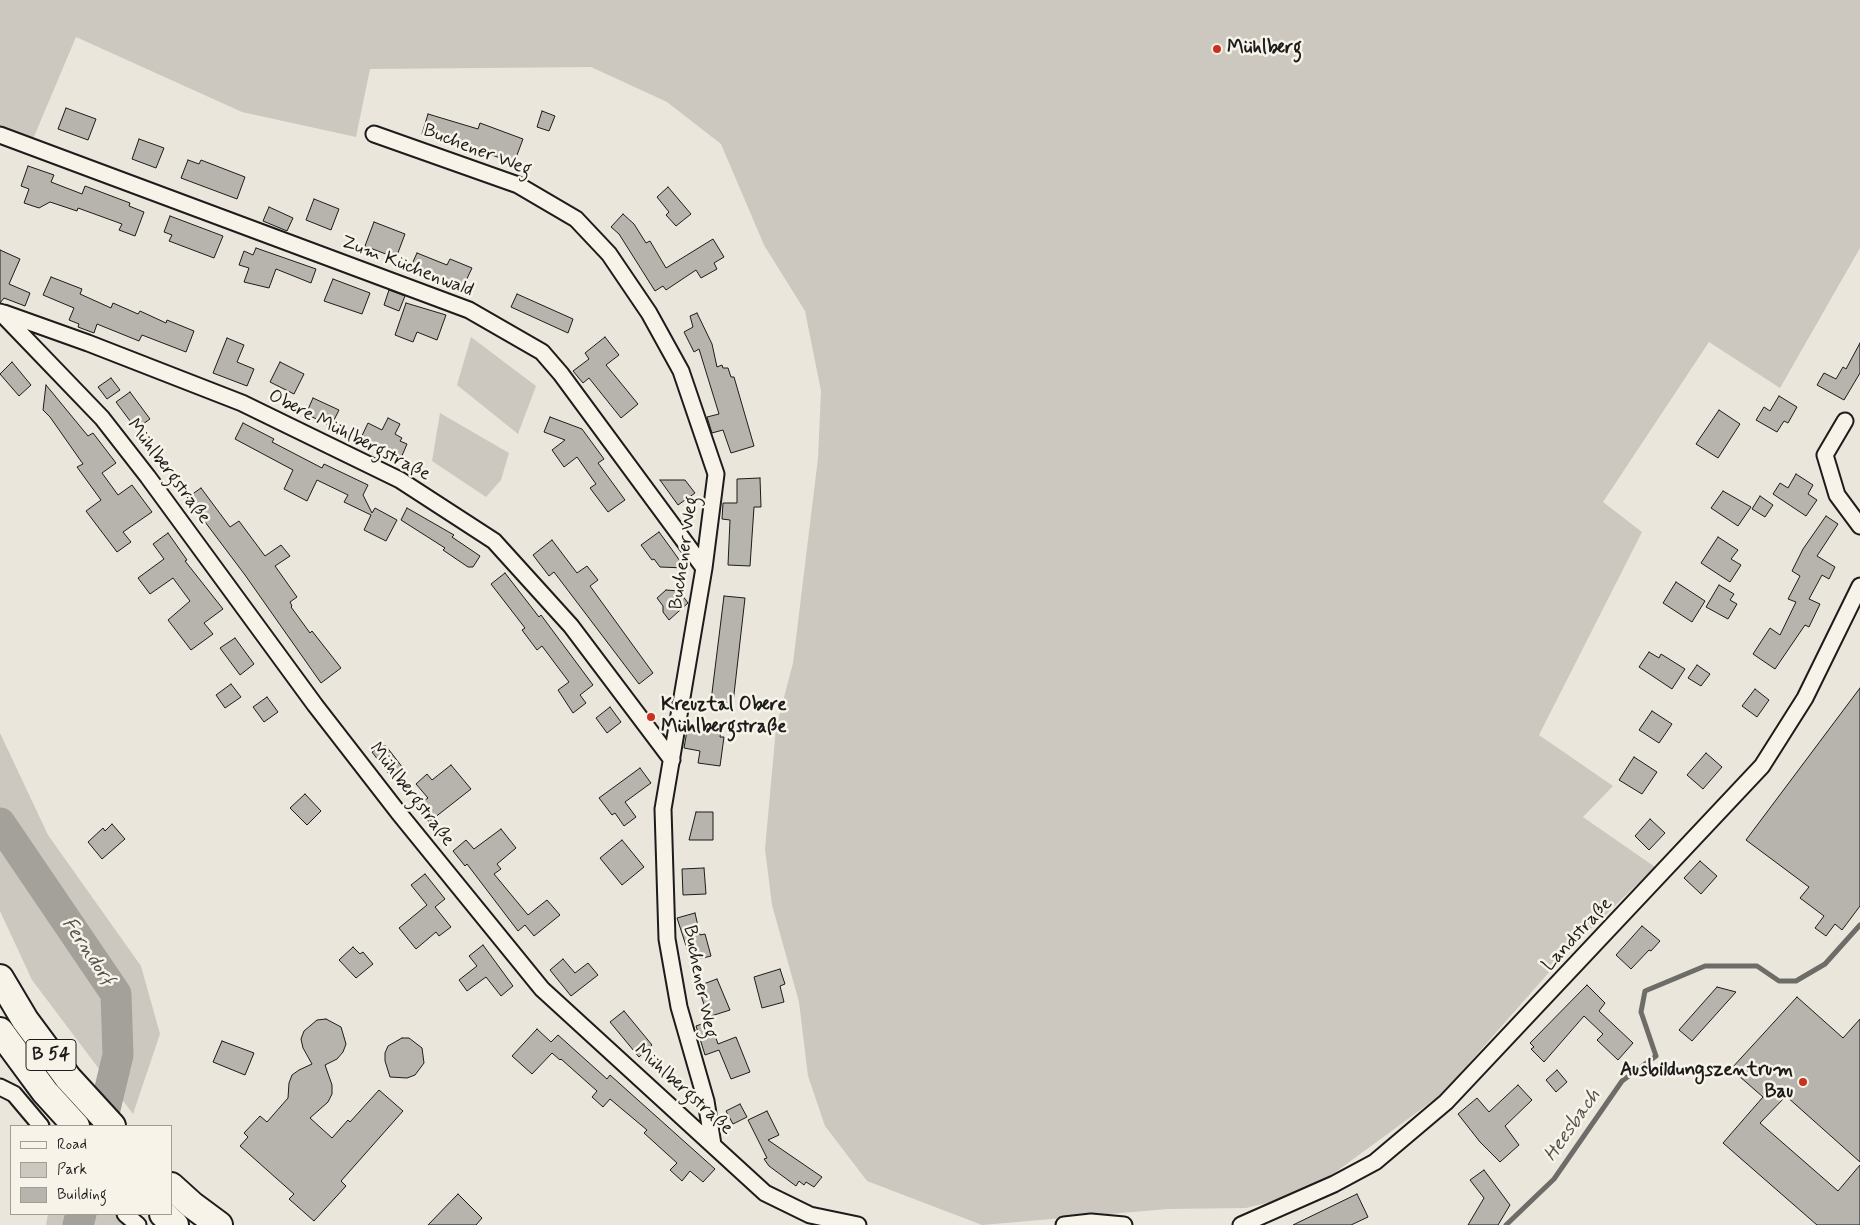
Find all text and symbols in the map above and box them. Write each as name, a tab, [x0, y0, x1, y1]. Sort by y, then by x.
place label: Mühlberg	[1227, 38, 1302, 60]
marker: Mühlberg	[1211, 43, 1223, 55]
street label: Buchener Weg	[419, 120, 535, 182]
street label: Zum Küchenwald	[338, 231, 476, 303]
street label: Obere Mühlbergstraße	[264, 385, 434, 487]
street label: Mühlbergstraße	[121, 415, 215, 529]
street label: Buchener Weg	[666, 495, 704, 611]
place label: Kreuztal Obere Mühlbergstraße	[661, 695, 787, 739]
marker: Kreuztal Obere Mühlbergstraße	[645, 711, 657, 723]
street label: Mühlbergstraße	[363, 738, 459, 852]
street label: Landstraße	[1538, 893, 1618, 977]
water label: Ferndorf	[56, 913, 118, 991]
street label: Buchener Weg	[677, 924, 721, 1040]
street label: Mühlbergstraße	[629, 1039, 737, 1141]
road number: B 54	[26, 1040, 76, 1070]
place label: Ausbildungszentrum Bau	[1620, 1060, 1793, 1104]
marker: Ausbildungszentrum Bau	[1797, 1076, 1809, 1088]
water label: Heesbach	[1539, 1085, 1607, 1167]
legend	[10, 1125, 172, 1215]
text: Road	[57, 1135, 87, 1155]
text: Park	[57, 1160, 87, 1180]
text: Building	[57, 1185, 107, 1205]

